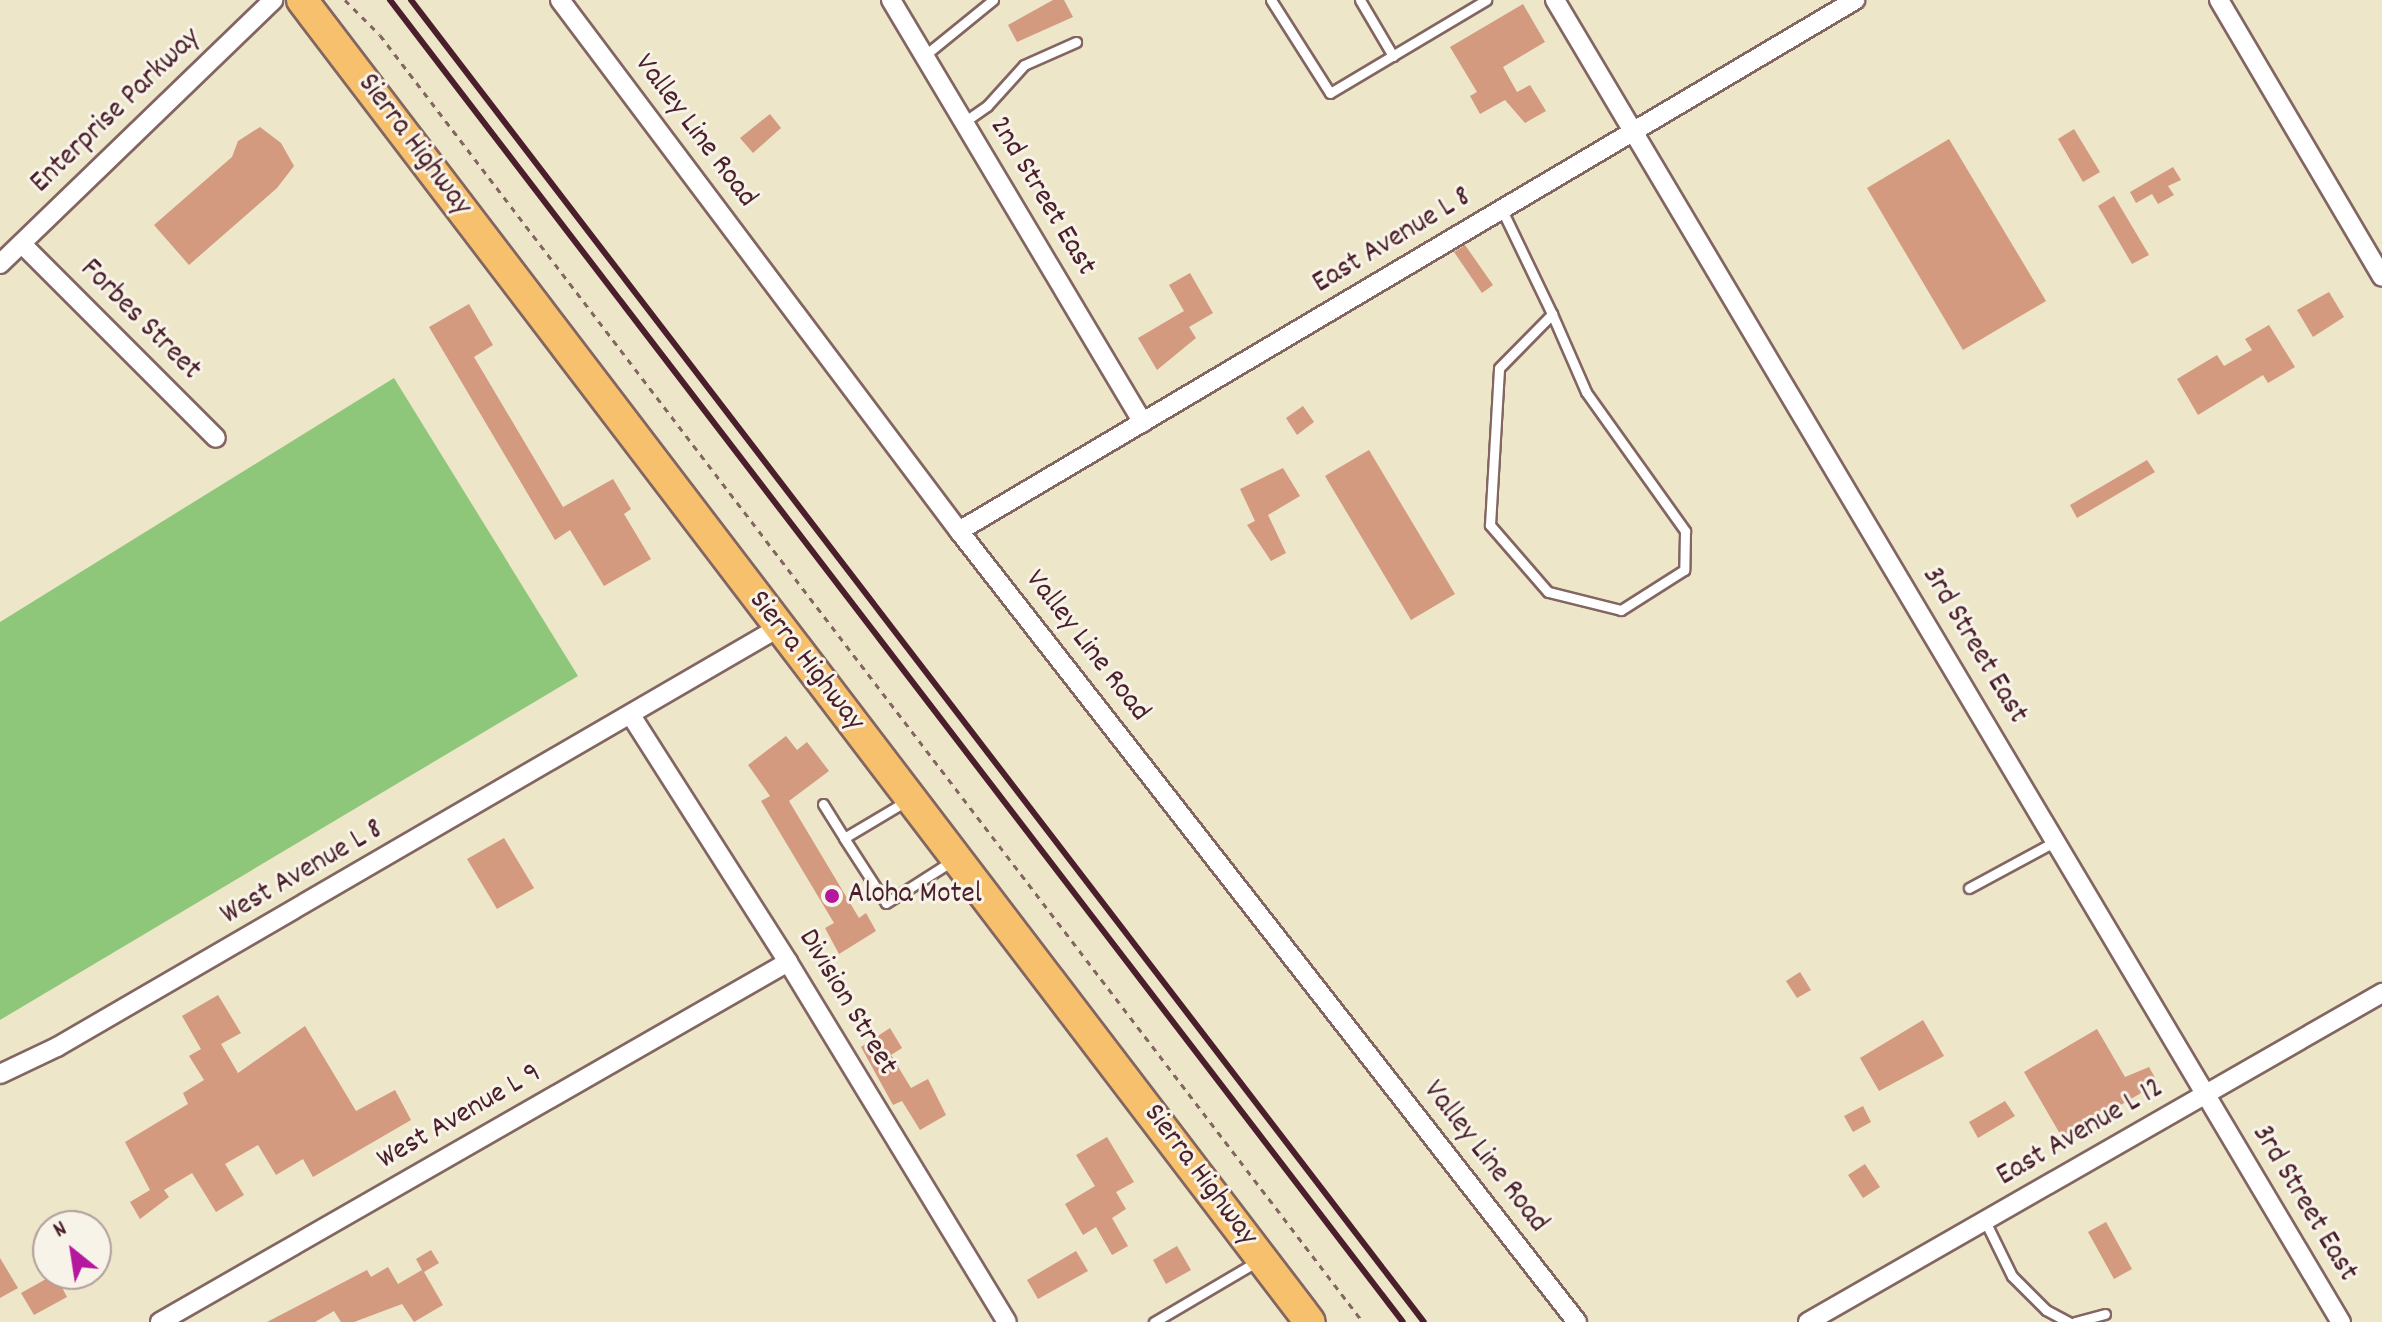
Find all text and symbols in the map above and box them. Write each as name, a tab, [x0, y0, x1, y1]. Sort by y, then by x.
street label: Enterprise Parkway	[24, 22, 210, 202]
street label: Valley Line Road	[625, 48, 763, 216]
street label: Sierra Highway	[348, 68, 478, 224]
street label: 2nd Street East	[979, 111, 1103, 283]
street label: East Avenue L 8	[1307, 181, 1479, 303]
street label: Forbes Street	[71, 253, 207, 389]
street label: 3rd Street East	[1912, 561, 2034, 731]
street label: Valley Line Road	[1016, 564, 1156, 730]
street label: Sierra Highway	[739, 585, 871, 739]
street label: West Avenue L 8	[216, 813, 390, 935]
place label: Aloha Motel	[848, 878, 982, 914]
marker: Aloha Motel	[823, 887, 841, 905]
street label: Division Street	[788, 923, 904, 1083]
street label: West Avenue L 9	[372, 1057, 548, 1179]
street label: East Avenue L 12	[1991, 1072, 2171, 1196]
street label: Valley Line Road	[1414, 1075, 1554, 1241]
street label: Sierra Highway	[1134, 1098, 1264, 1254]
street label: 3rd Street East	[2242, 1119, 2364, 1289]
north arrow	[32, 1210, 112, 1290]
text: N	[48, 1214, 73, 1247]

